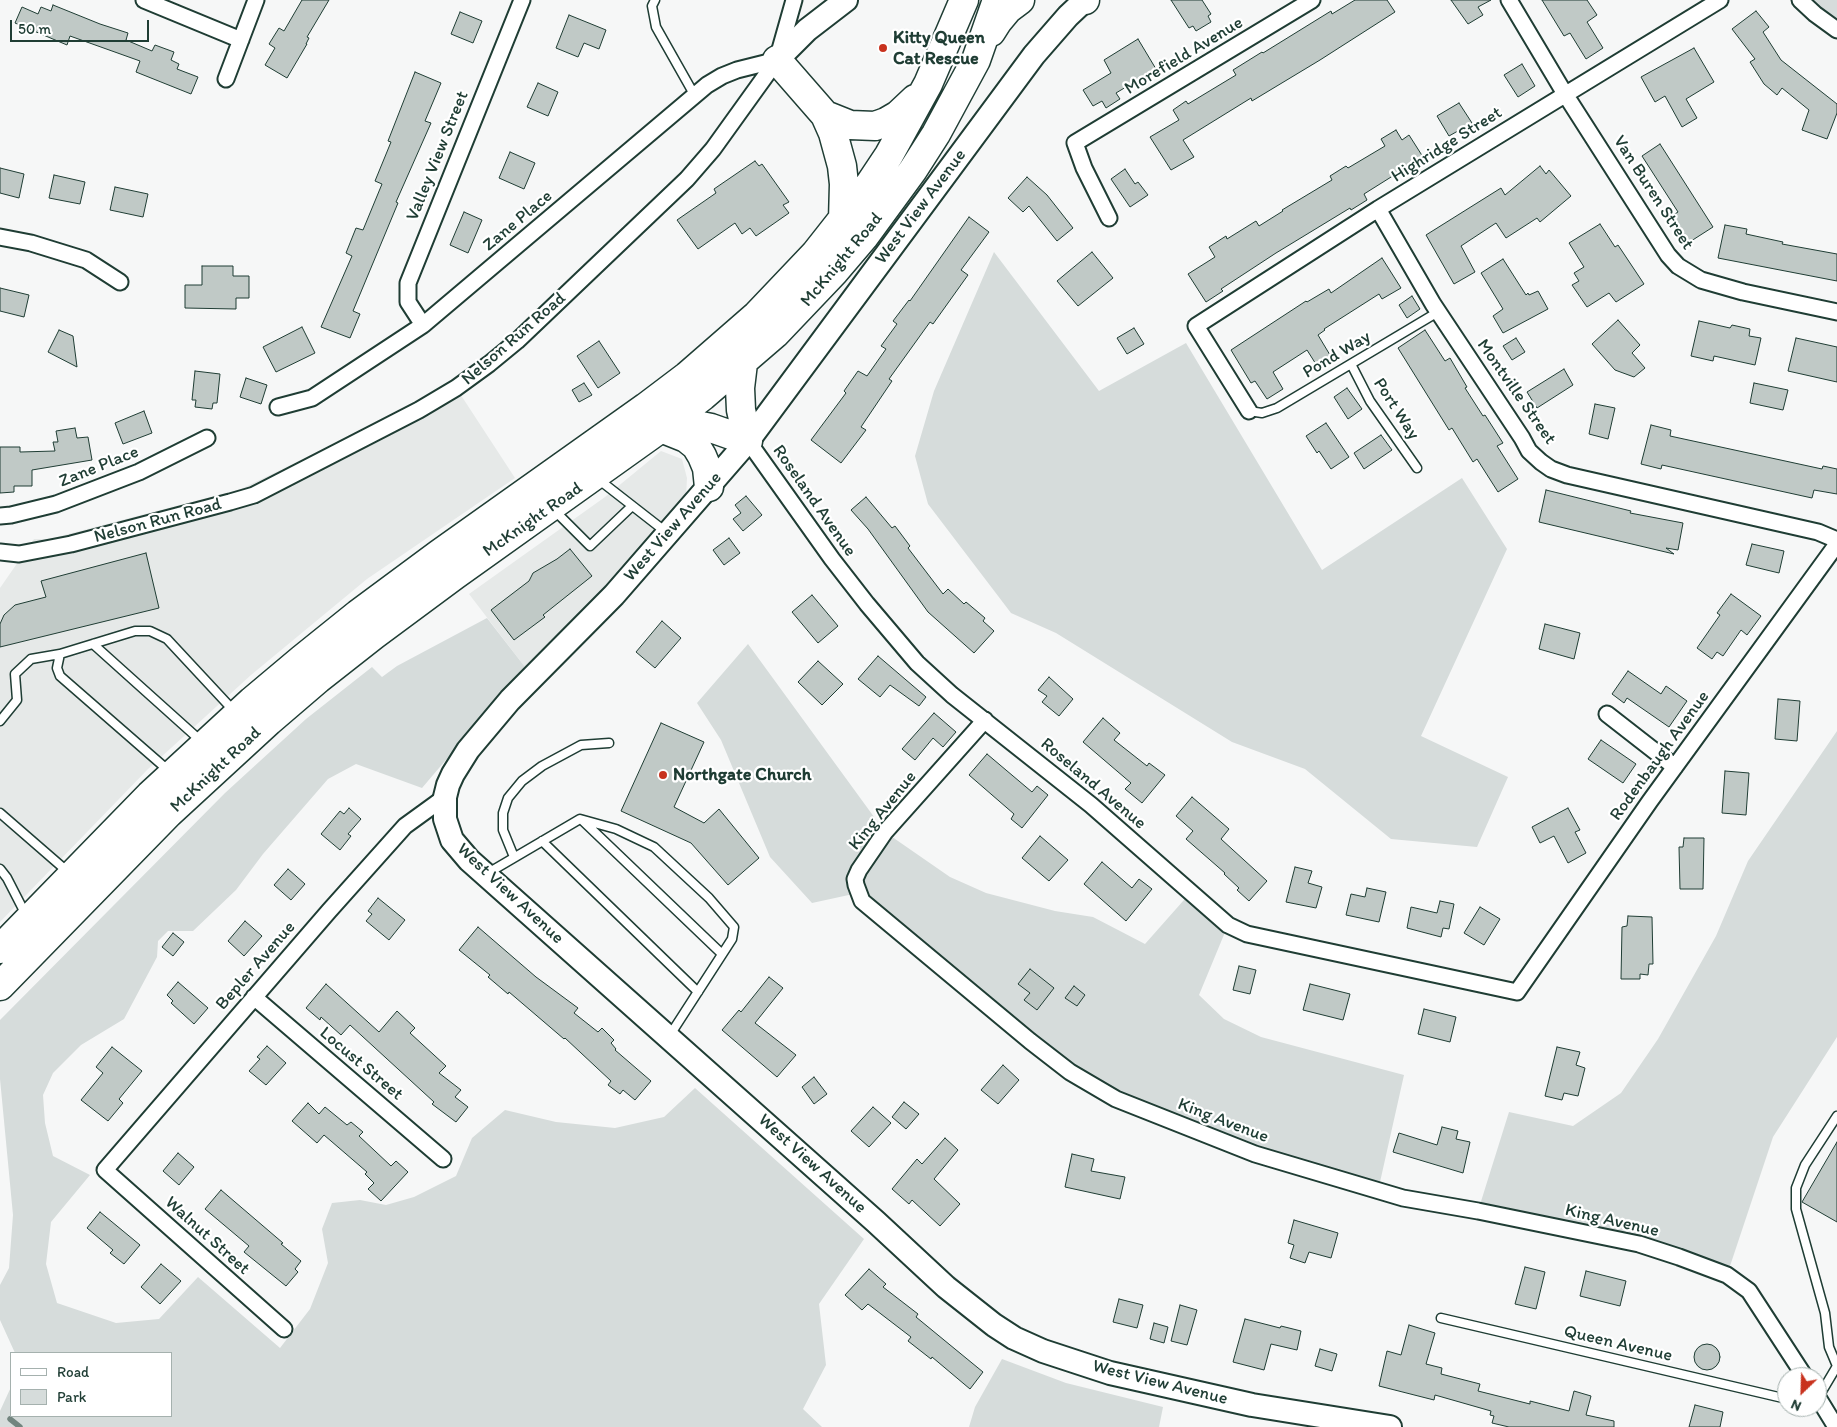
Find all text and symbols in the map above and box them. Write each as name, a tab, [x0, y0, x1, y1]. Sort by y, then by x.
scale bar	[12, 10, 151, 42]
street label: Morefield Avenue	[1121, 12, 1247, 100]
text: 50 m	[18, 20, 51, 38]
place label: Kitty Queen Cat Rescue	[893, 27, 985, 70]
marker: Kitty Queen Cat Rescue	[877, 42, 889, 54]
street label: Valley View Street	[402, 88, 474, 224]
street label: Highridge Street	[1388, 102, 1506, 188]
street label: Van Buren Street	[1608, 132, 1698, 254]
street label: West View Avenue	[871, 145, 971, 269]
street label: Zane Place	[479, 186, 557, 256]
street label: McKnight Road	[796, 208, 888, 312]
street label: Nelson Run Road	[457, 288, 571, 390]
street label: Pond Way	[1299, 326, 1375, 384]
street label: Montville Street	[1472, 335, 1560, 449]
street label: Port Way	[1368, 374, 1424, 444]
street label: Zane Place	[56, 441, 142, 493]
street label: Roseland Avenue	[767, 441, 861, 561]
street label: West View Avenue	[619, 468, 727, 586]
street label: McKnight Road	[479, 478, 587, 562]
street label: Nelson Run Road	[92, 494, 224, 548]
street label: Rodenbaugh Avenue	[1606, 687, 1714, 825]
street label: McKnight Road	[166, 722, 266, 818]
street label: Roseland Avenue	[1036, 733, 1150, 835]
place label: Northgate Church	[673, 764, 811, 786]
street label: King Avenue	[844, 767, 922, 855]
marker: Northgate Church	[657, 769, 669, 781]
street label: West View Avenue	[452, 839, 568, 949]
street label: Bepler Avenue	[211, 917, 301, 1015]
street label: Locust Street	[315, 1023, 407, 1105]
street label: King Avenue	[1174, 1094, 1272, 1148]
street label: West View Avenue	[753, 1110, 871, 1218]
street label: Walnut Street	[160, 1192, 254, 1280]
street label: King Avenue	[1563, 1200, 1661, 1242]
street label: Queen Avenue	[1562, 1321, 1674, 1367]
legend	[10, 1352, 172, 1417]
street label: West View Avenue	[1090, 1356, 1230, 1410]
text: Road	[57, 1363, 89, 1381]
north arrow	[1777, 1367, 1827, 1417]
text: Park	[57, 1388, 87, 1406]
text: N	[1788, 1396, 1804, 1415]

